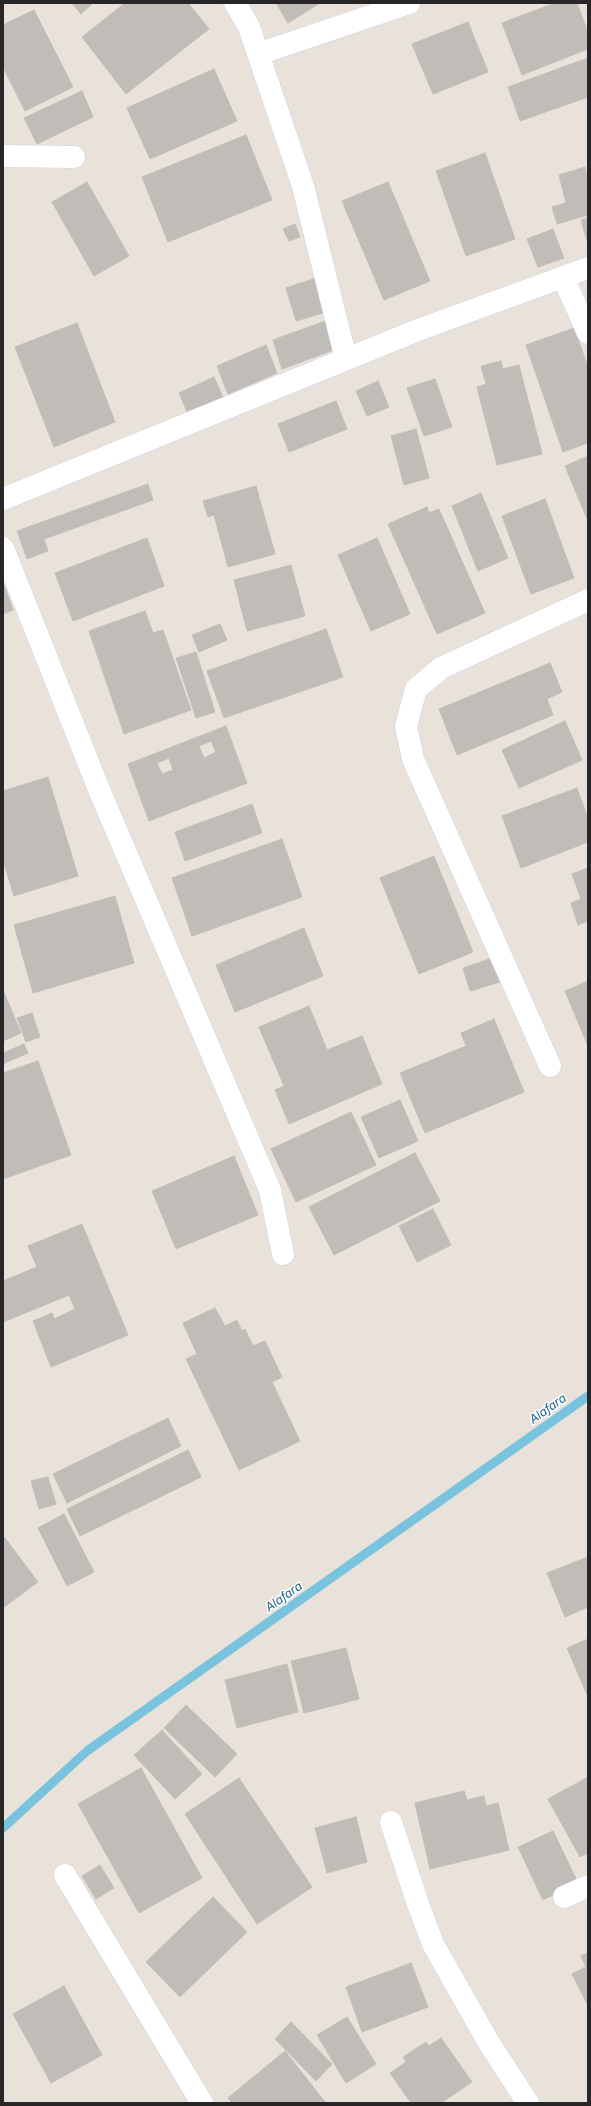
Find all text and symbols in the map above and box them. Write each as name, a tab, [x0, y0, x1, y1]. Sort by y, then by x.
water label: Alafara	[527, 1391, 569, 1427]
water label: Alafara	[263, 1579, 305, 1615]

